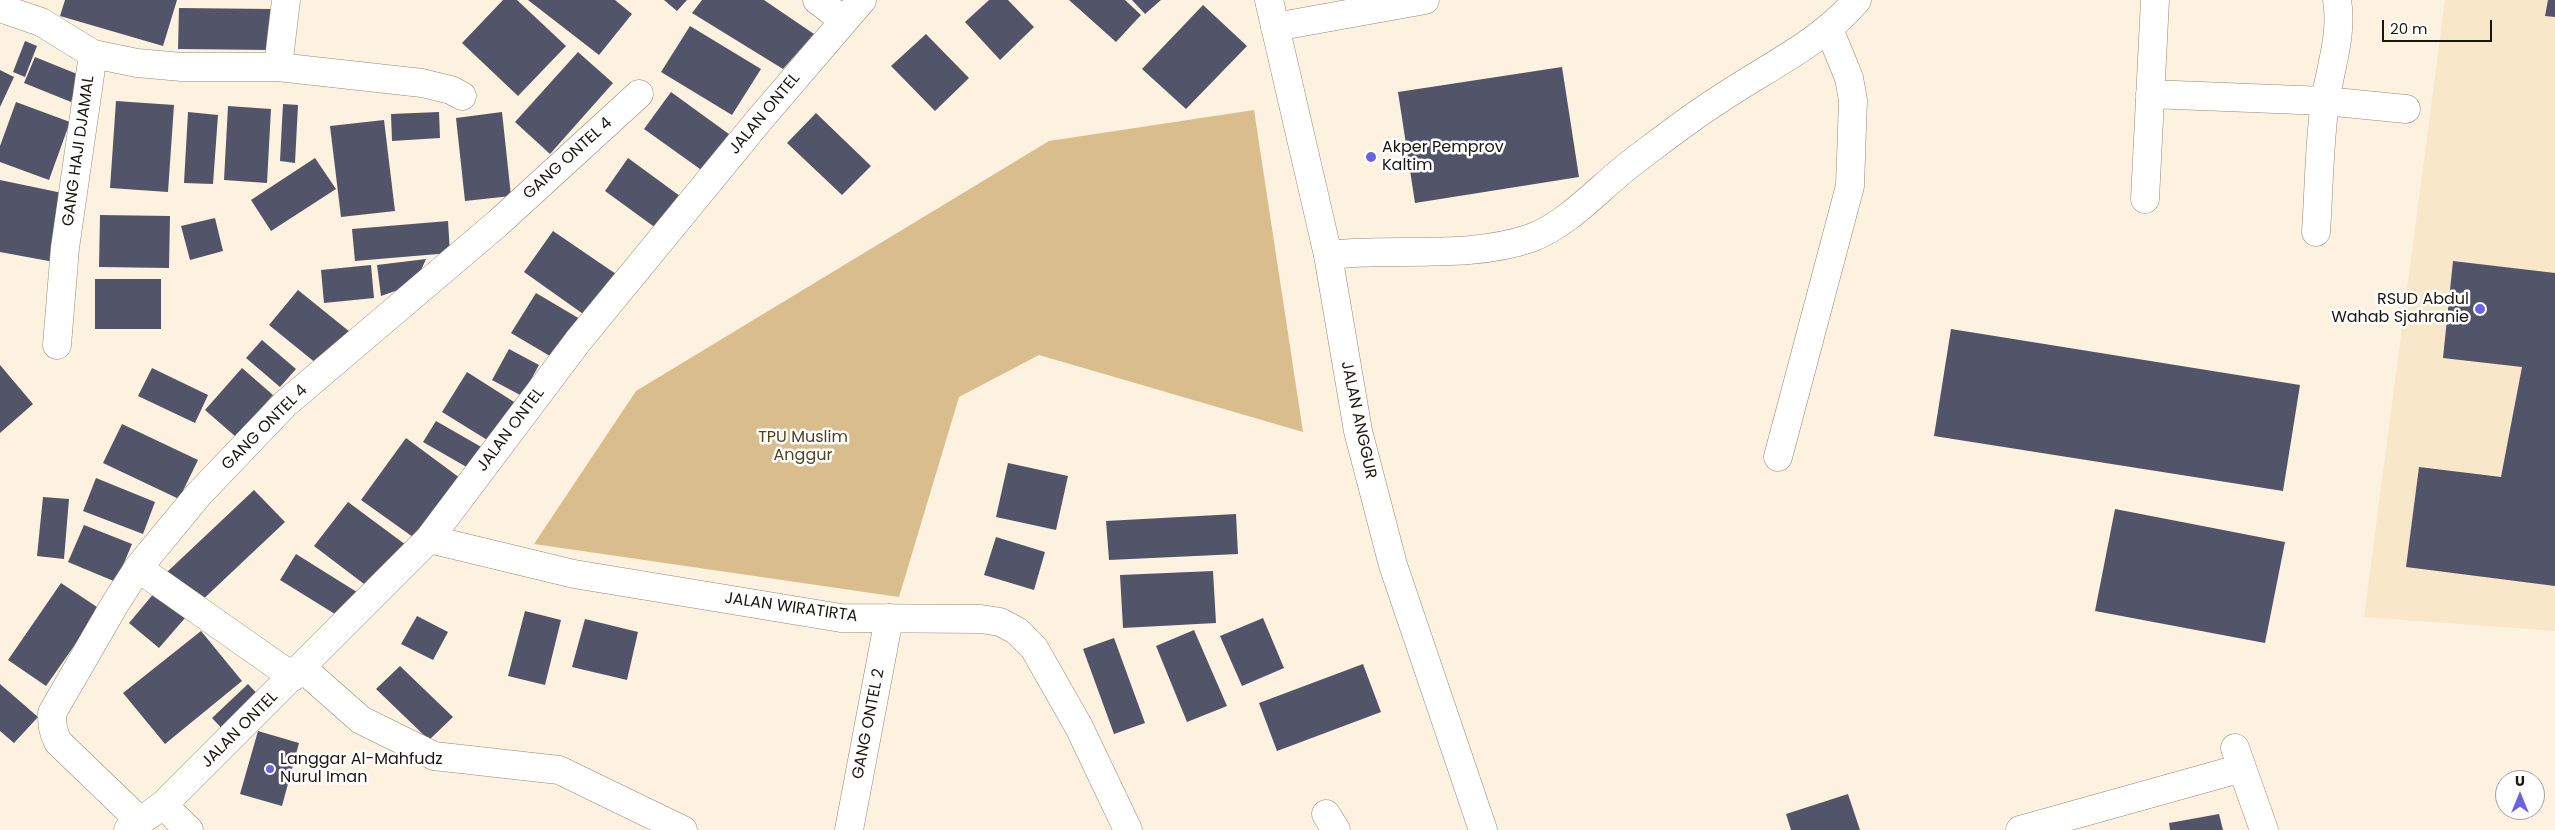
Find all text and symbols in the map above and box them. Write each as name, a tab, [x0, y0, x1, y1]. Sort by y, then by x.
scale bar	[2385, 10, 2495, 42]
text: 20 m	[2390, 18, 2428, 39]
street label: JALAN ONTEL	[725, 69, 805, 159]
street label: GANG HAJI DJAMAL	[59, 75, 99, 227]
street label: GANG ONTEL 4	[520, 114, 616, 204]
place label: Akper Pemprov Kaltim	[1382, 138, 1504, 176]
marker: Akper Pemprov Kaltim	[1364, 150, 1378, 164]
place label: RSUD Abdul Wahab Sjahranie	[2331, 290, 2469, 328]
marker: RSUD Abdul Wahab Sjahranie	[2473, 302, 2487, 316]
street label: JALAN ANGGUR	[1336, 359, 1380, 481]
street label: GANG ONTEL 4	[218, 381, 312, 475]
street label: JALAN ONTEL	[473, 384, 549, 476]
park label: TPU Muslim Anggur	[758, 428, 848, 466]
street label: JALAN WIRATIRTA	[723, 589, 859, 627]
street label: GANG ONTEL 2	[849, 667, 889, 781]
street label: JALAN ONTEL	[198, 688, 282, 772]
place label: Langgar Al-Mahfudz Nurul Iman	[280, 750, 443, 788]
marker: Langgar Al-Mahfudz Nurul Iman	[264, 763, 276, 775]
north arrow	[2495, 770, 2545, 820]
text: U	[2515, 771, 2525, 791]

